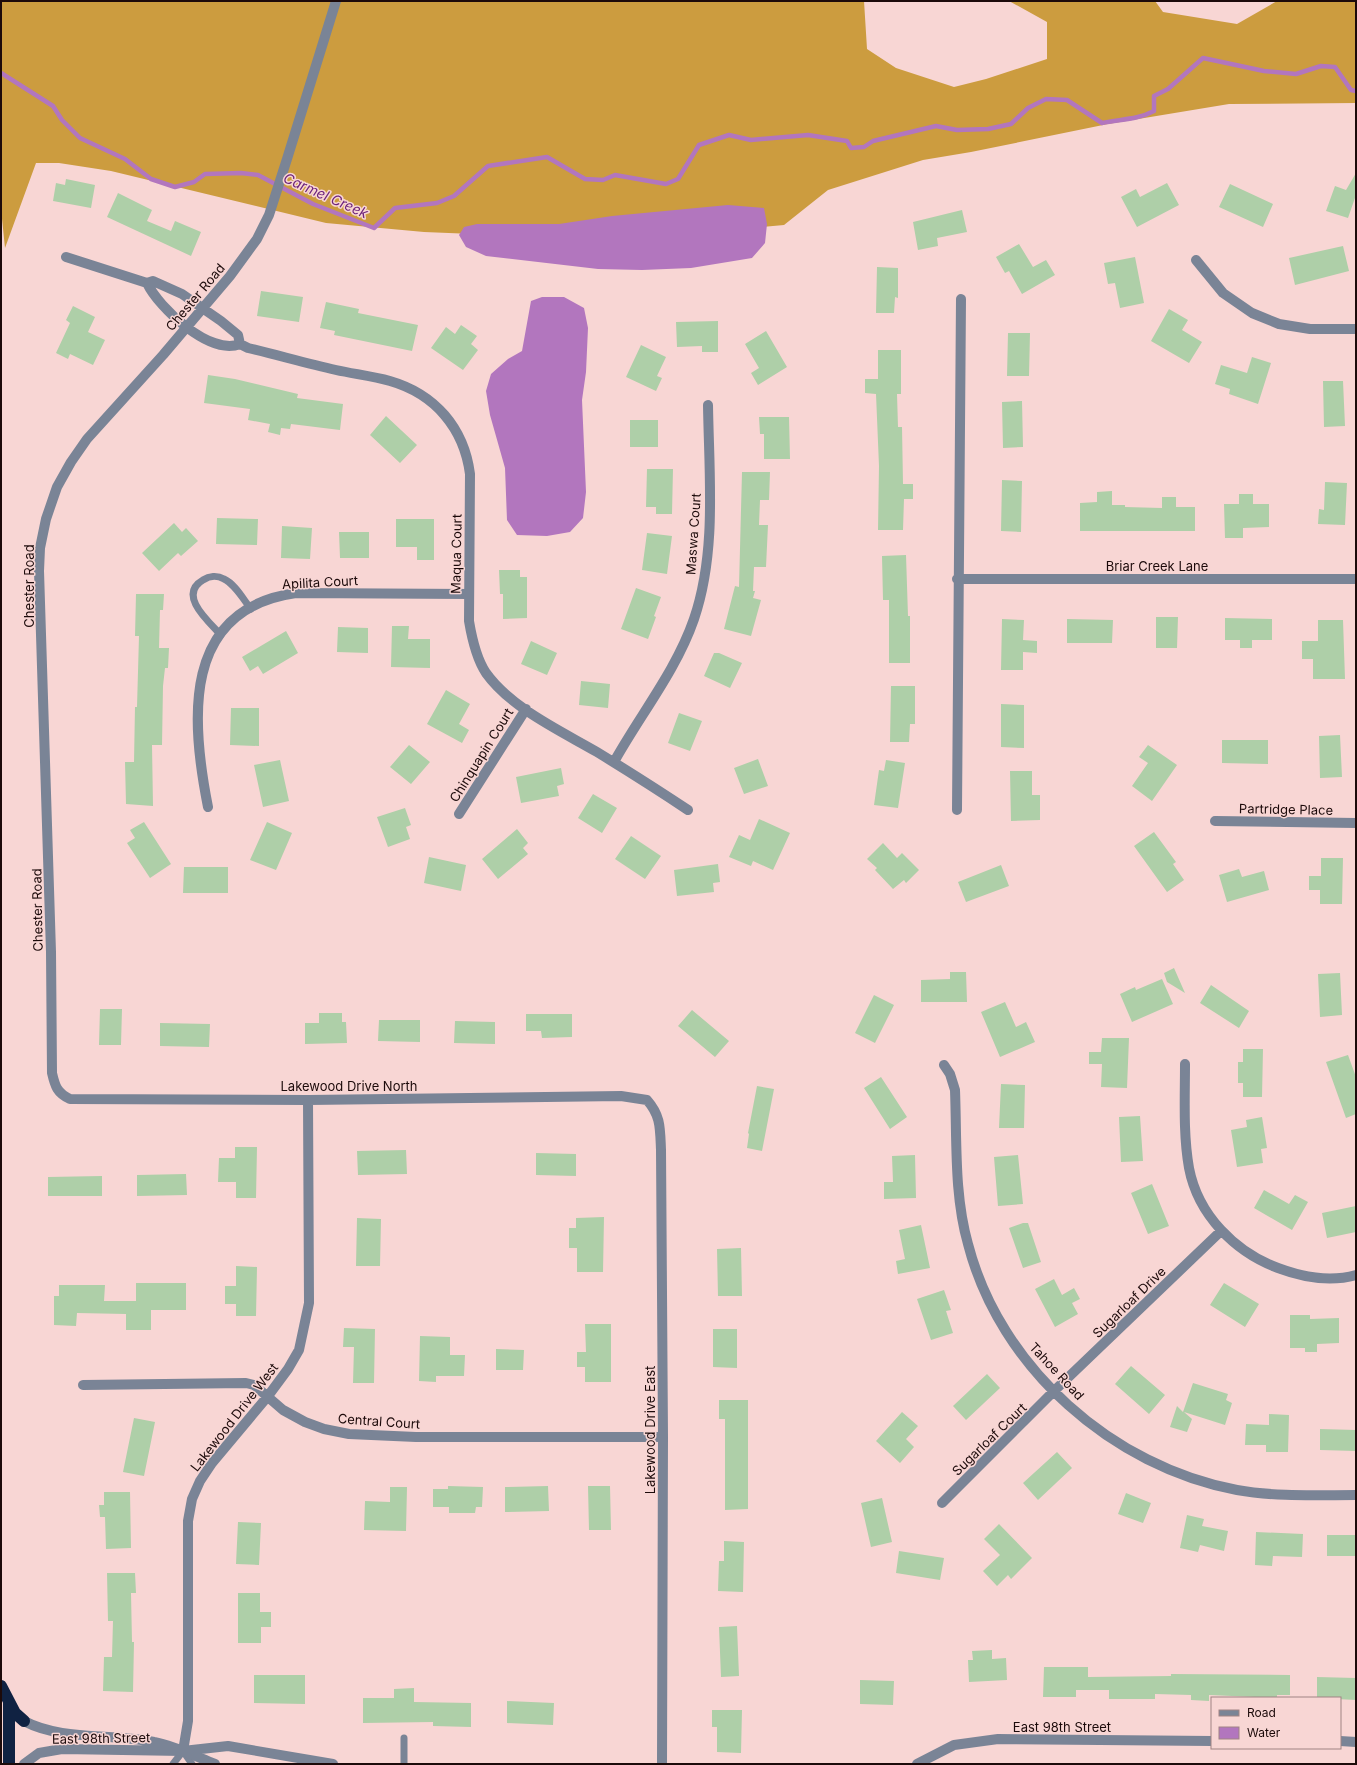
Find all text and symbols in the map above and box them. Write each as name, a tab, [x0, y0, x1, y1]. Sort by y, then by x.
water label: Carmel Creek	[281, 169, 371, 221]
street label: Chester Road	[162, 260, 228, 334]
street label: Maswa Court	[682, 493, 704, 575]
street label: Maqua Court	[447, 514, 465, 594]
street label: Chester Road	[21, 544, 37, 628]
street label: Briar Creek Lane	[1106, 558, 1208, 574]
street label: Apilita Court	[282, 572, 358, 592]
street label: Chinquapin Court	[446, 705, 516, 805]
street label: Partridge Place	[1239, 800, 1333, 818]
street label: Chester Road	[28, 868, 46, 952]
street label: Lakewood Drive North	[281, 1078, 418, 1094]
street label: Sugarloaf Drive	[1089, 1263, 1169, 1341]
street label: Tahoe Road	[1026, 1339, 1088, 1403]
street label: Lakewood Drive West	[187, 1360, 281, 1474]
street label: Lakewood Drive East	[642, 1366, 658, 1494]
street label: Sugarloaf Court	[948, 1399, 1030, 1479]
street label: Central Court	[337, 1410, 421, 1432]
legend	[1211, 1697, 1341, 1749]
text: Road	[1247, 1705, 1276, 1720]
street label: East 98th Street	[1013, 1719, 1111, 1735]
text: Water	[1247, 1725, 1281, 1740]
street label: East 98th Street	[52, 1729, 150, 1747]

